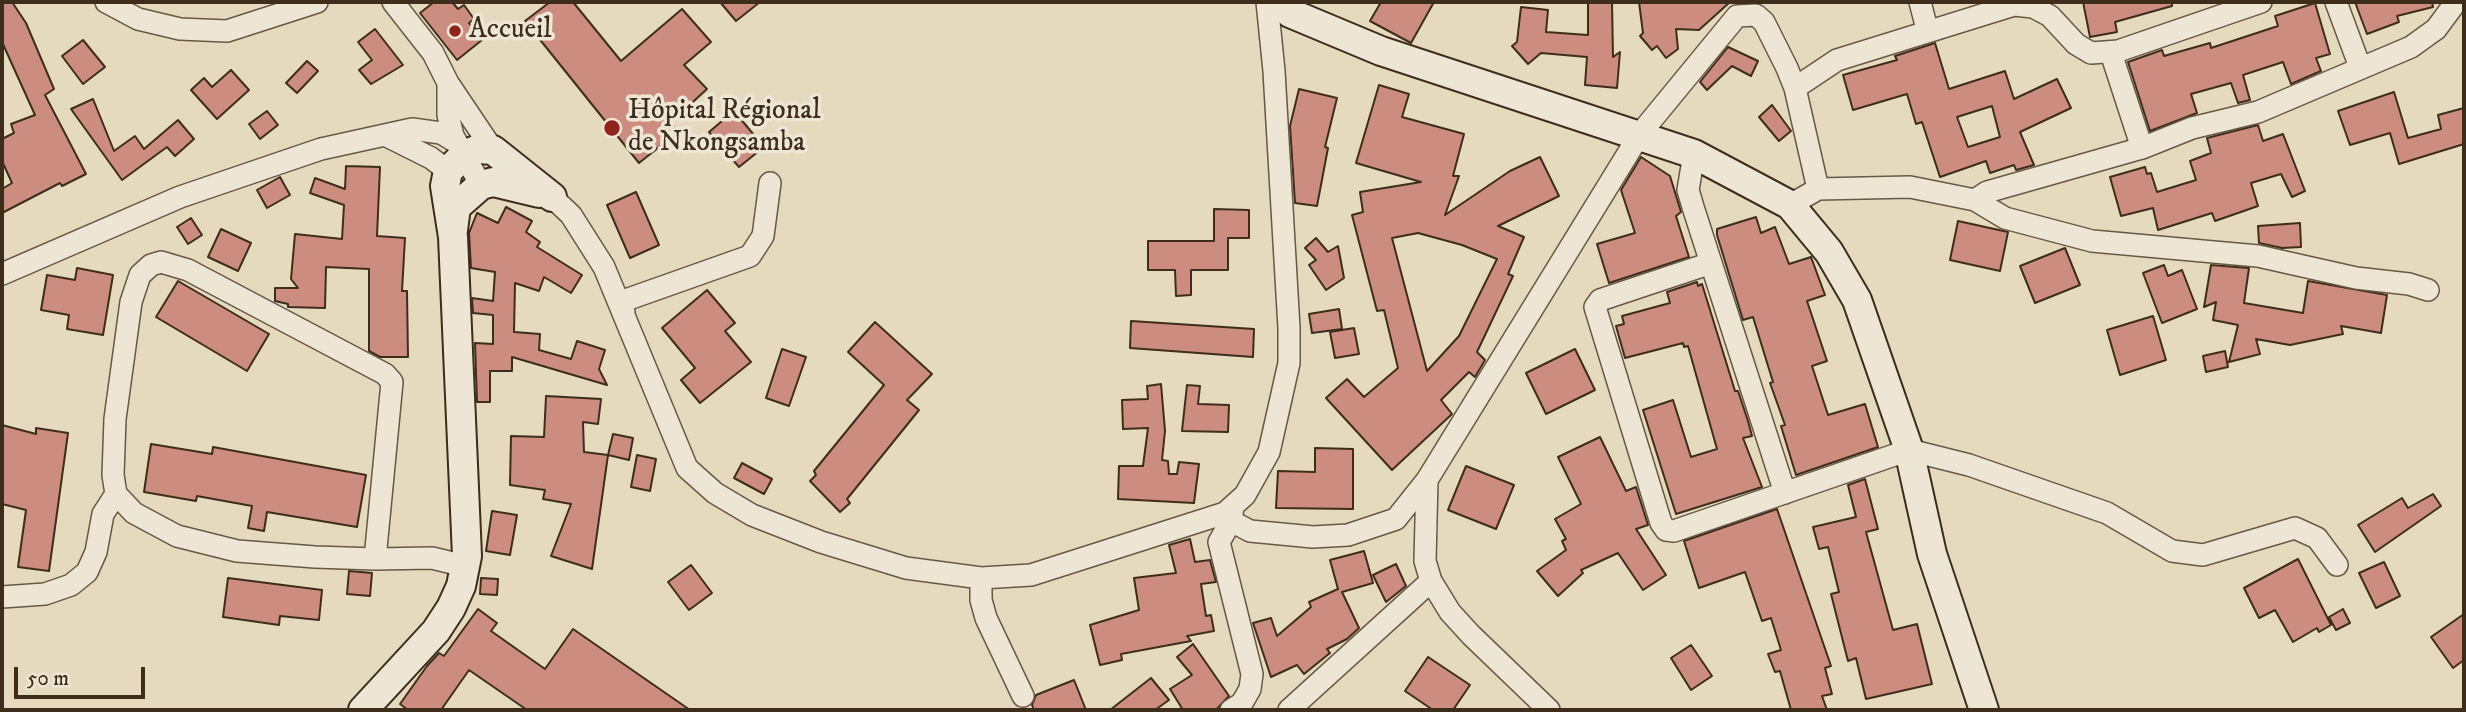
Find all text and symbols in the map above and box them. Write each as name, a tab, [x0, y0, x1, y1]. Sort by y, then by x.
place label: Accueil	[469, 14, 552, 48]
marker: Accueil	[447, 23, 463, 39]
place label: Hôpital Régional de Nkongsamba	[628, 95, 821, 161]
marker: Hôpital Régional de Nkongsamba	[602, 118, 622, 138]
scale bar	[18, 652, 149, 696]
text: 50 m	[27, 666, 69, 692]

